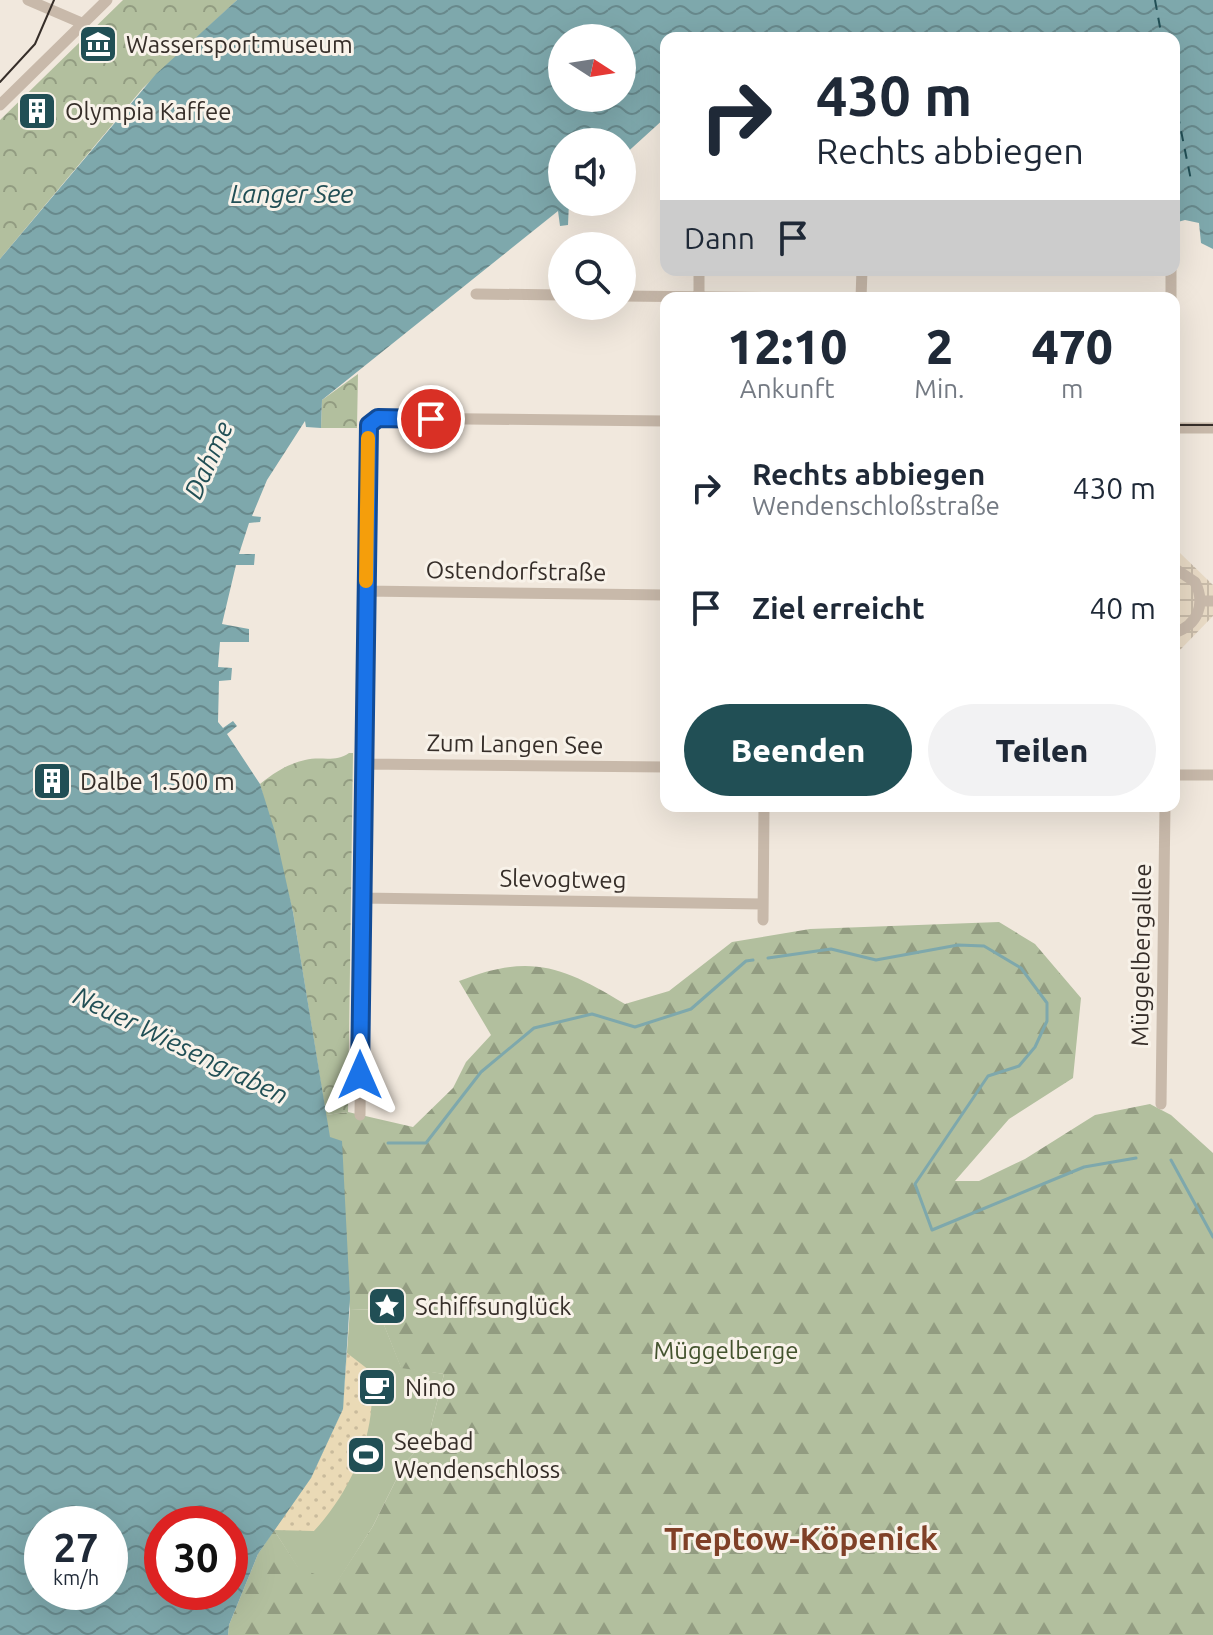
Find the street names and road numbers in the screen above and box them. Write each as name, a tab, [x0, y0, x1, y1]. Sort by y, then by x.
street label: Ostendorfstraße	[425, 556, 607, 586]
street label: Zum Langen See	[426, 729, 604, 759]
street label: Müggelbergallee	[1126, 863, 1156, 1047]
street label: Slevogtweg	[499, 864, 627, 894]

